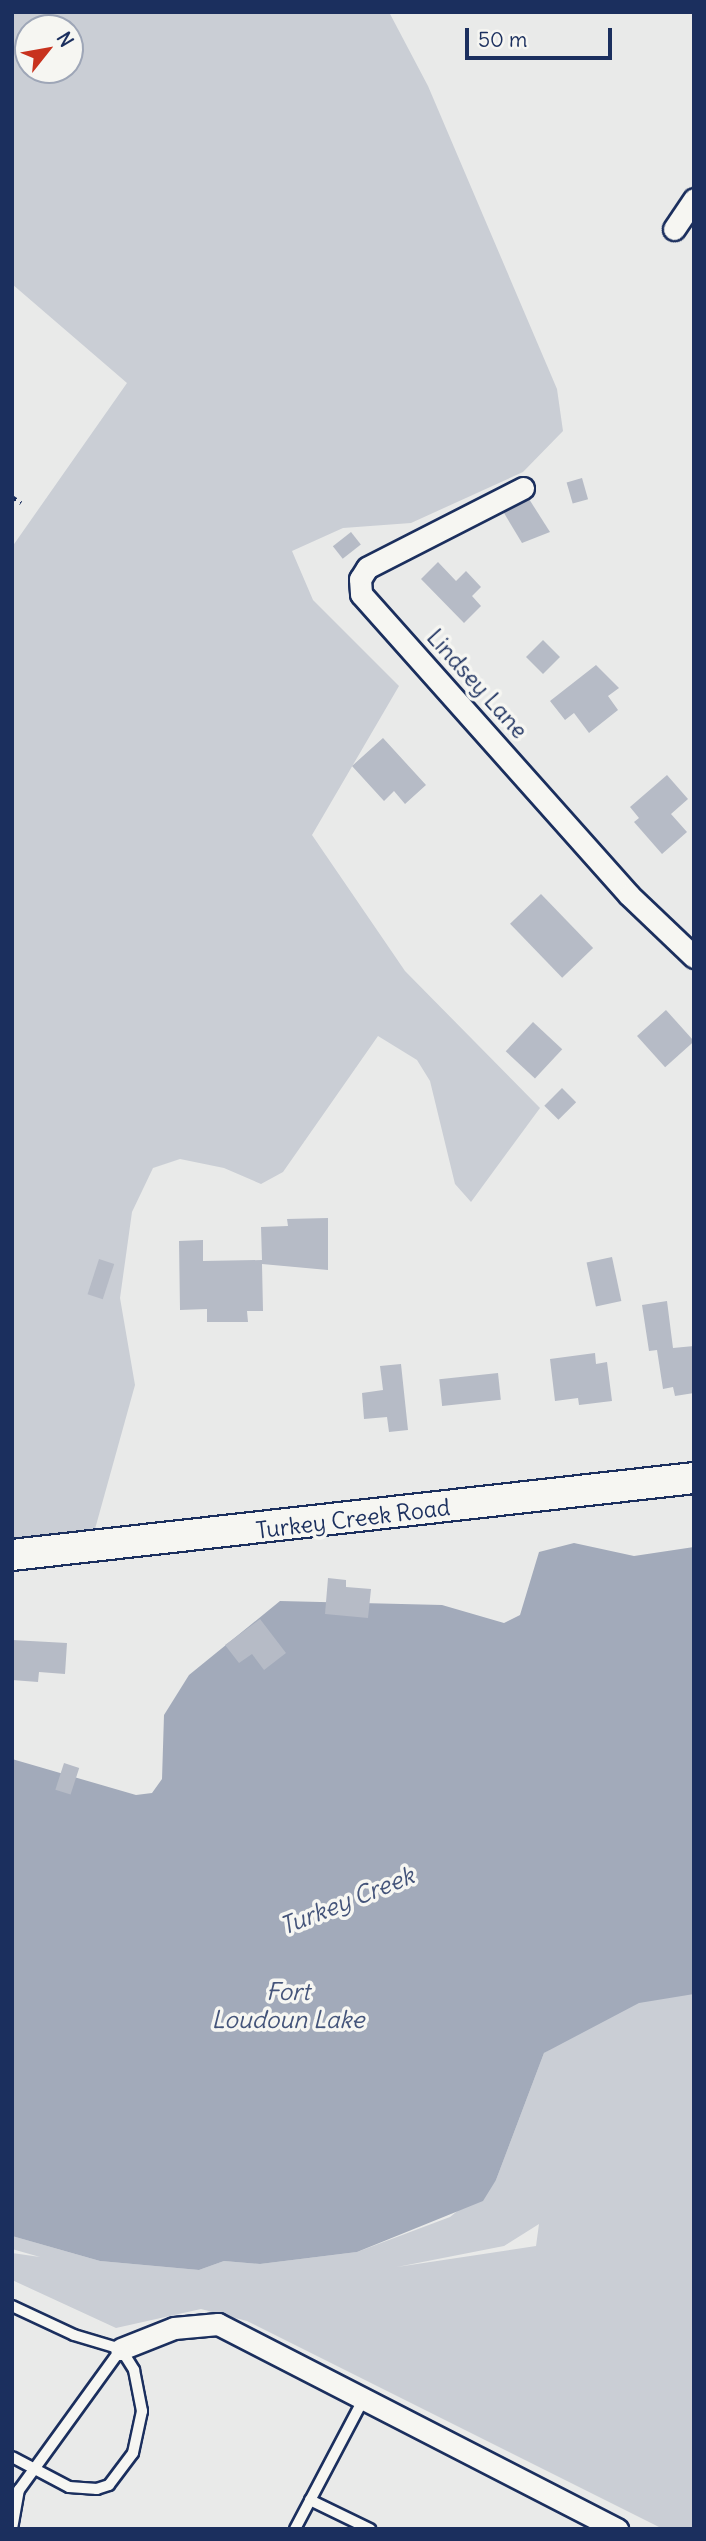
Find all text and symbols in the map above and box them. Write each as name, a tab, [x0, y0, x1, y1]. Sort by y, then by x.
north arrow	[14, 14, 84, 84]
scale bar	[468, 14, 615, 58]
text: 50 m	[478, 26, 527, 53]
text: N	[52, 27, 79, 51]
street label: Lindsey Lane	[421, 624, 533, 744]
street label: Turkey Creek Road	[254, 1493, 452, 1545]
water label: Turkey Creek	[276, 1861, 418, 1941]
water label: Fort Loudoun Lake	[212, 1978, 364, 2034]

